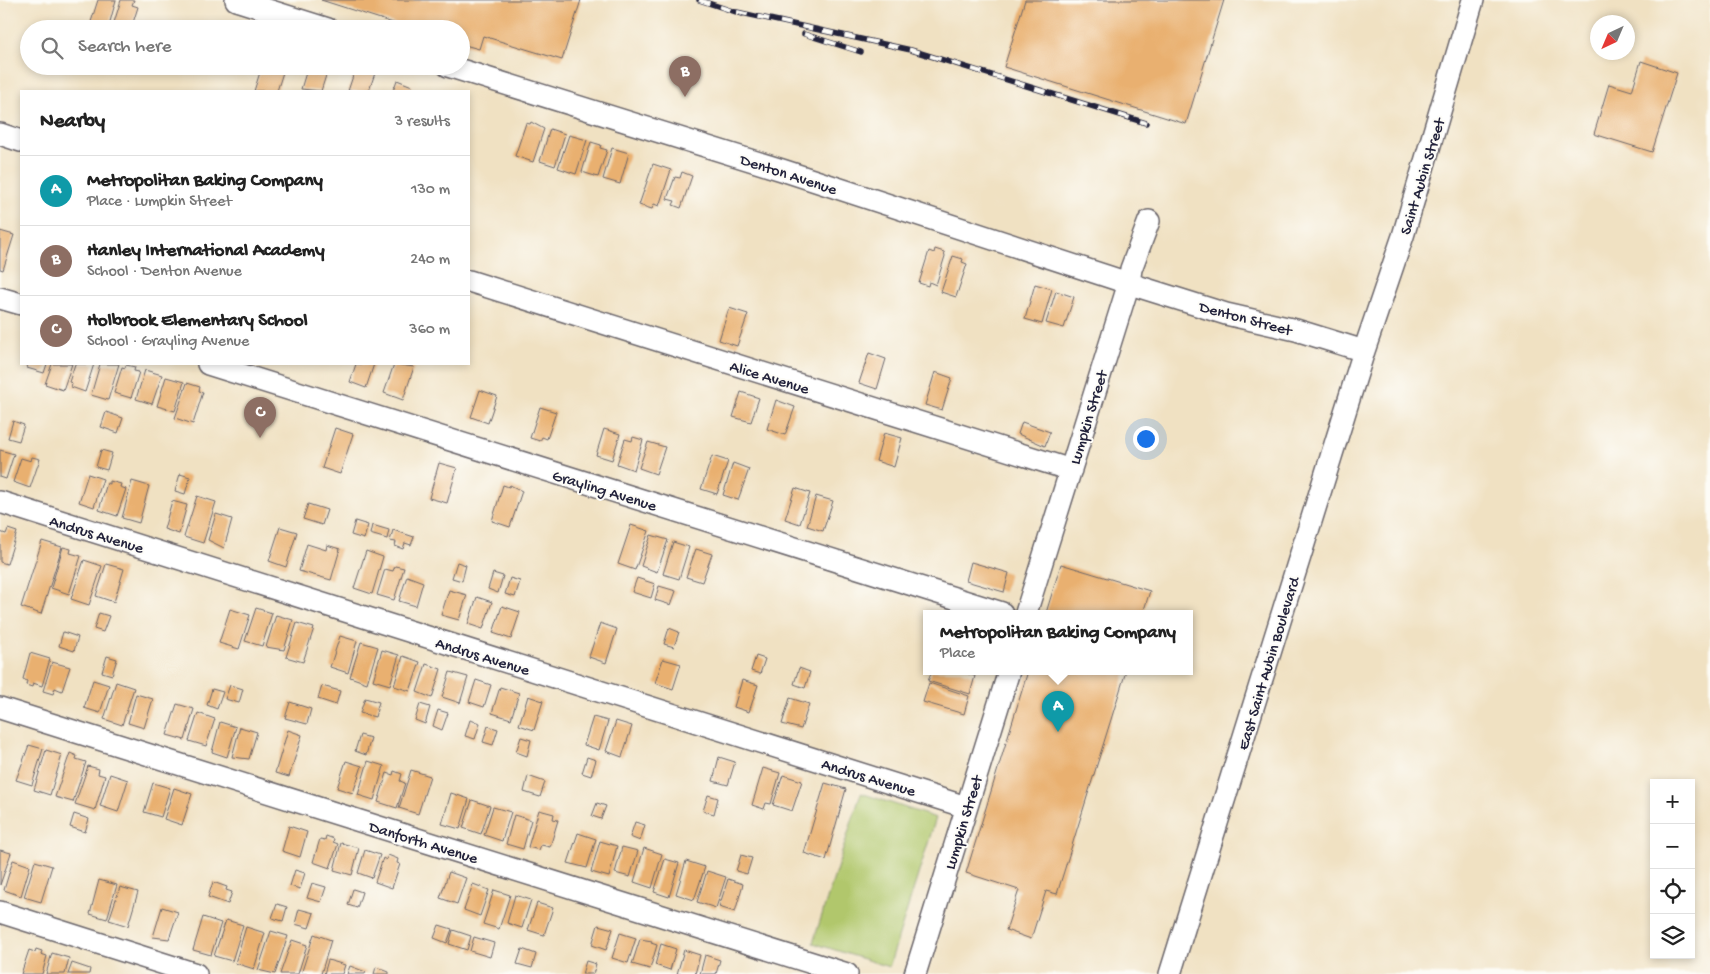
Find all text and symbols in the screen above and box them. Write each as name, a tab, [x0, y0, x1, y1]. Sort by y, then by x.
north arrow	[1590, 15, 1635, 60]
search box	[20, 20, 470, 75]
icon: search	[38, 34, 66, 62]
text: Search here	[78, 36, 172, 59]
pin: B	[669, 56, 701, 97]
text: Nearby	[40, 110, 105, 135]
text: 3 results	[395, 113, 450, 132]
street label: Saint Aubin Street	[1398, 115, 1451, 237]
street label: Denton Avenue	[736, 151, 839, 201]
text: Metropolitan Baking Company	[87, 170, 323, 193]
text: A	[51, 181, 61, 200]
text: 130 m	[411, 181, 450, 200]
text: Place · Lumpkin Street	[87, 193, 232, 212]
text: Hanley International Academy	[87, 240, 325, 263]
text: B	[52, 251, 60, 270]
text: 240 m	[410, 251, 450, 270]
text: School · Denton Avenue	[87, 263, 242, 282]
street label: Denton Street	[1196, 299, 1295, 342]
text: Holbrook Elementary School	[87, 310, 308, 333]
text: C	[52, 321, 60, 340]
text: 360 m	[409, 321, 450, 340]
text: School · Grayling Avenue	[87, 333, 249, 352]
street label: Alice Avenue	[727, 358, 812, 401]
street label: Lumpkin Street	[1067, 367, 1114, 467]
pin: C	[244, 397, 276, 438]
your location	[1133, 426, 1159, 452]
street label: Grayling Avenue	[549, 467, 659, 517]
street label: Andrus Avenue	[47, 513, 146, 560]
street label: East Saint Aubin Boulevard	[1235, 574, 1306, 753]
popup	[923, 610, 1193, 675]
text: Metropolitan Baking Company	[940, 622, 1176, 645]
street label: Andrus Avenue	[433, 635, 532, 682]
text: Place	[940, 645, 975, 664]
pin: A	[1042, 691, 1074, 732]
street label: Andrus Avenue	[819, 756, 918, 803]
street label: Lumpkin Street	[942, 772, 989, 872]
map controls	[1650, 779, 1695, 959]
button: +	[1650, 779, 1695, 824]
street label: Danforth Avenue	[365, 818, 480, 870]
button: −	[1650, 824, 1695, 869]
button: locate	[1650, 869, 1695, 914]
button: layers	[1650, 914, 1695, 959]

